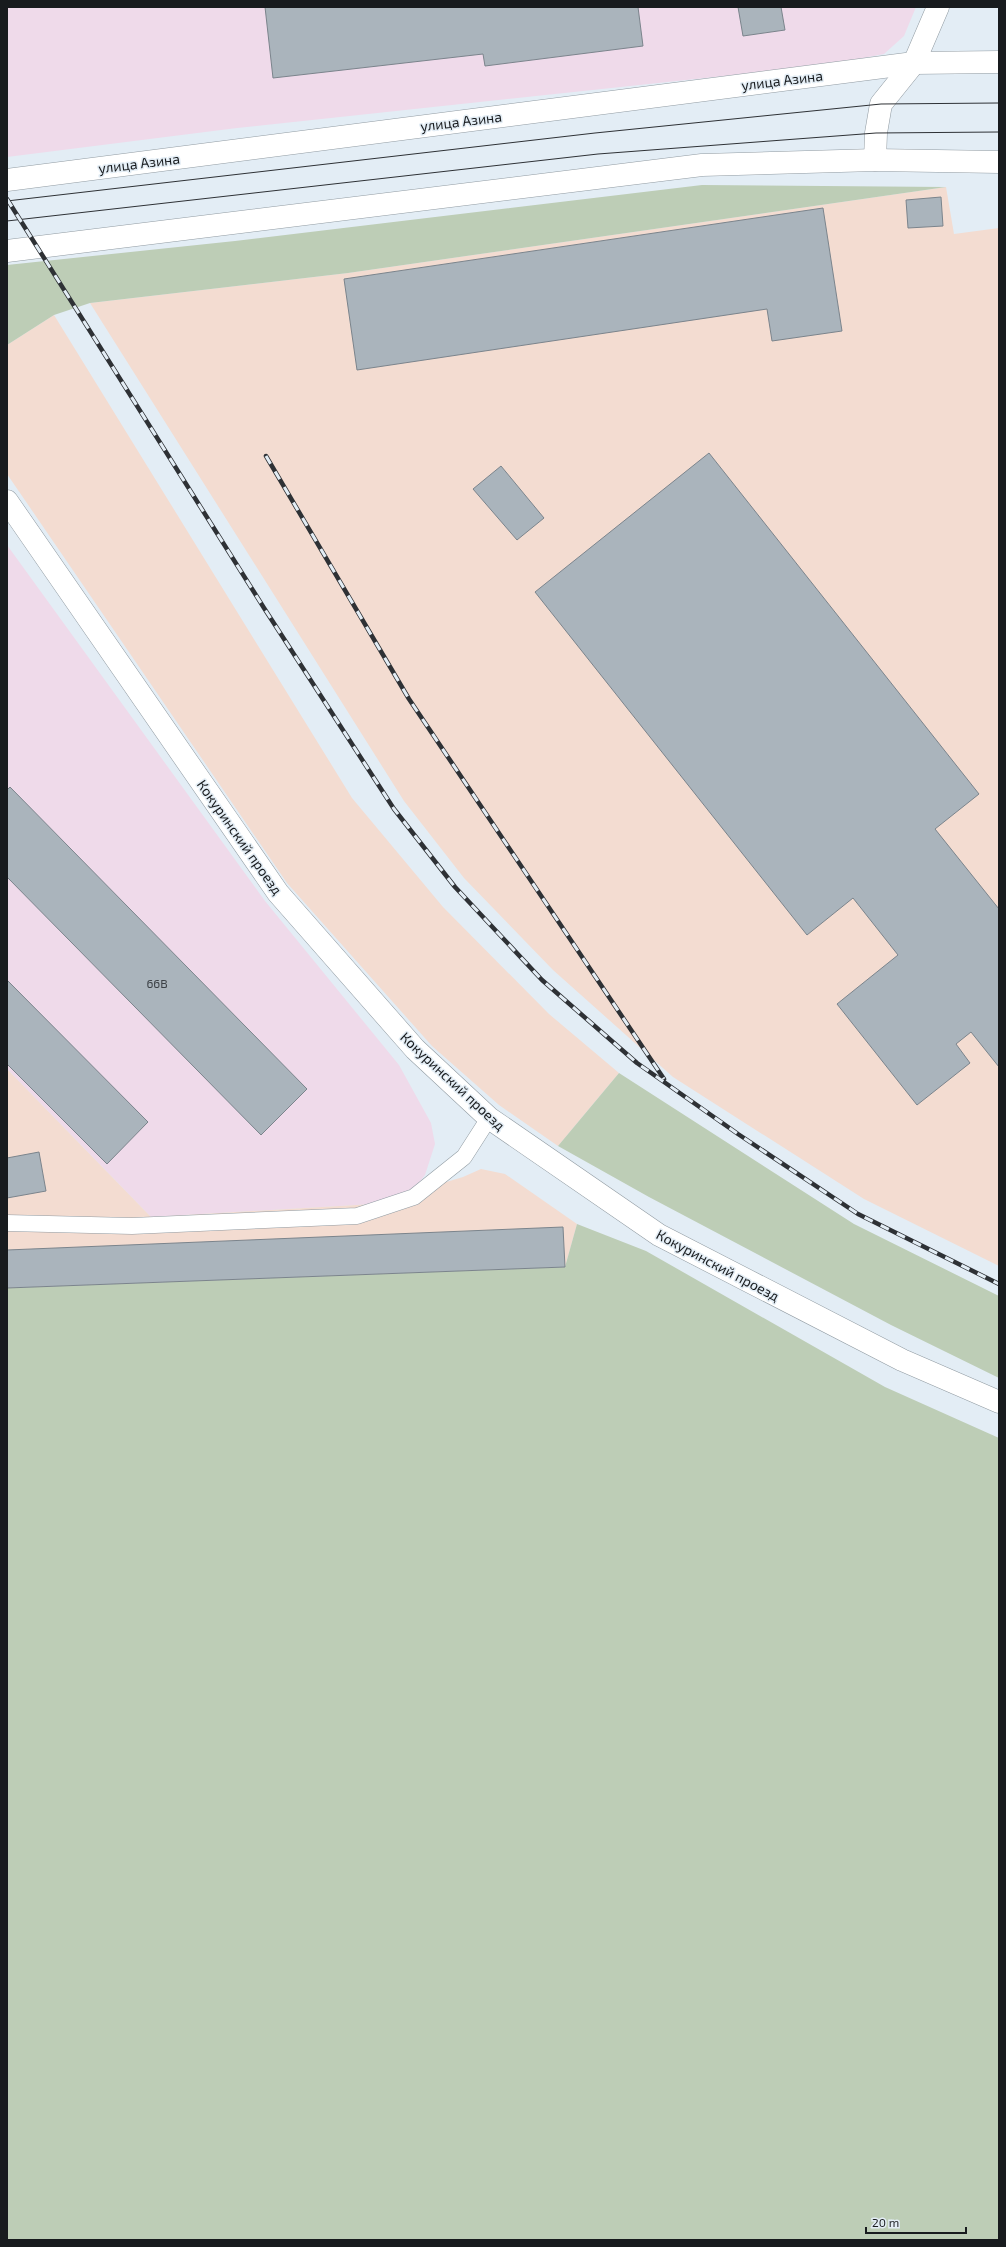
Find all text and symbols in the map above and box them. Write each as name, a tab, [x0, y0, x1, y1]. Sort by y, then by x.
street label: улица Азина	[740, 67, 824, 93]
street label: улица Азина	[419, 108, 503, 134]
street label: улица Азина	[97, 150, 181, 176]
street label: Кокуринский проезд	[194, 776, 286, 898]
house number: 66В	[146, 976, 168, 990]
street label: Кокуринский проезд	[397, 1028, 509, 1134]
street label: Кокуринский проезд	[654, 1225, 782, 1305]
scale bar	[866, 2209, 966, 2235]
text: 20 m	[872, 2215, 899, 2229]

